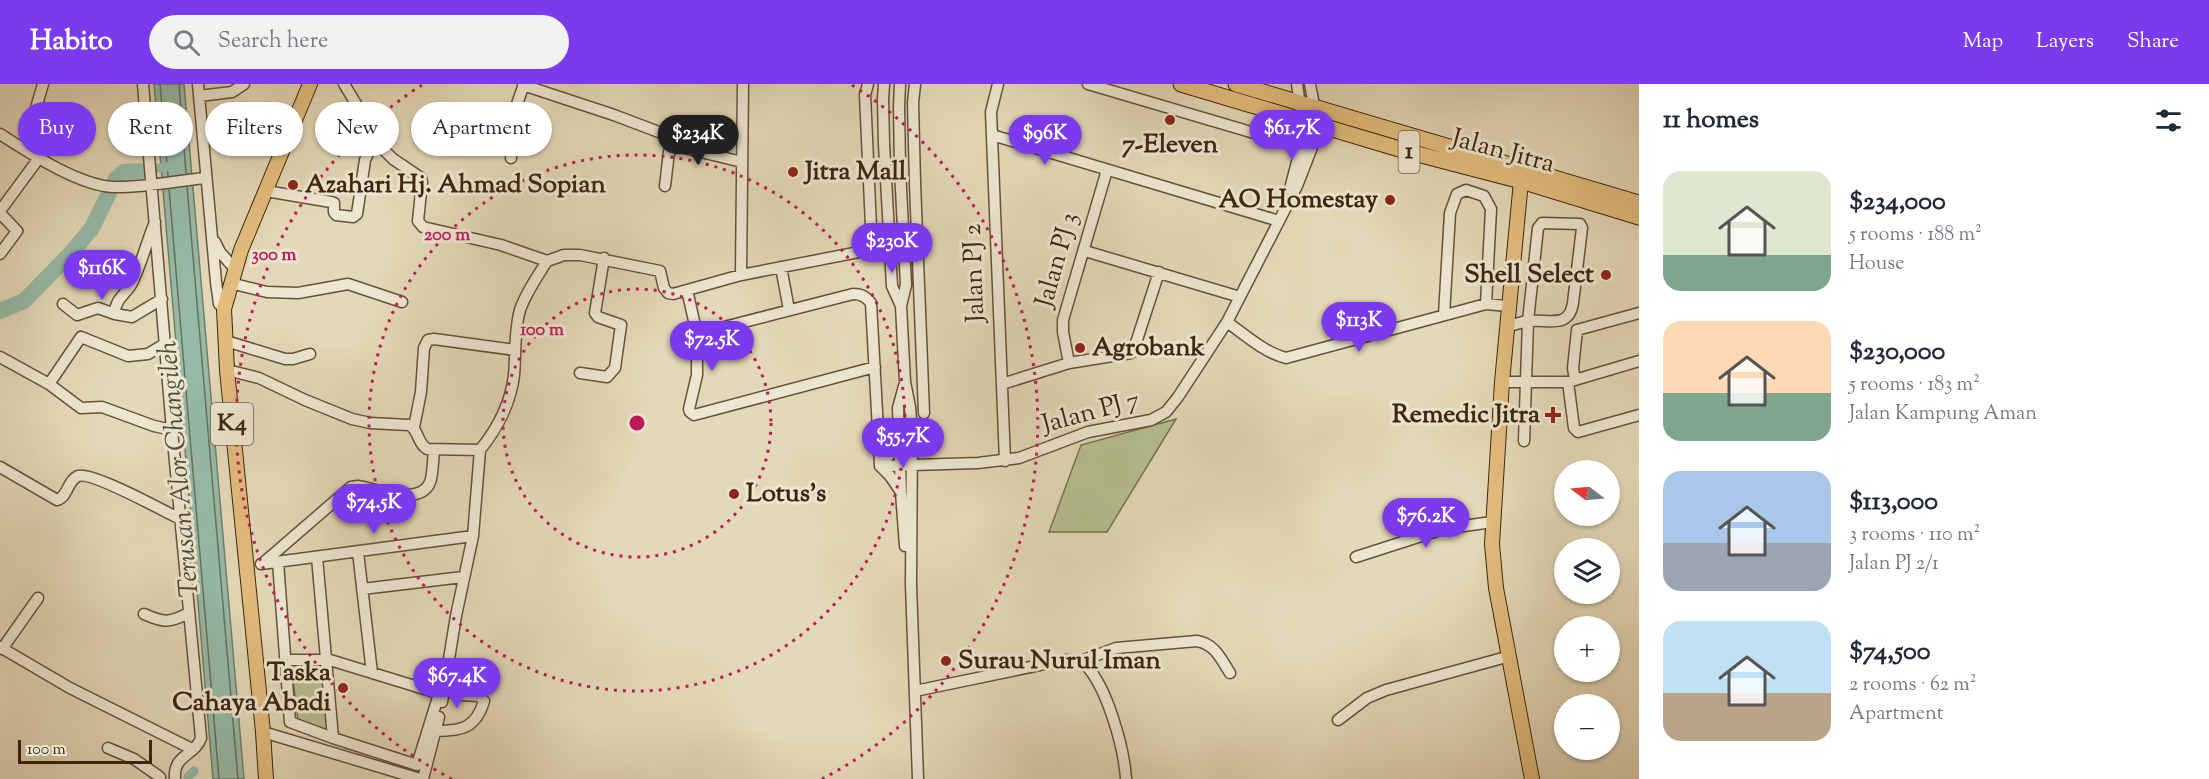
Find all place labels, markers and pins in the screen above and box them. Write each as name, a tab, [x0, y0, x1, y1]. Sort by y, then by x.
pin: $61.7K	[1243, 110, 1341, 161]
marker: 7-Eleven	[1163, 113, 1177, 127]
pin: $234K	[656, 115, 740, 166]
pin: $96K	[1009, 115, 1081, 166]
place label: 7-Eleven	[1122, 127, 1219, 164]
place label: Jitra Mall	[803, 154, 907, 191]
marker: Jitra Mall	[786, 165, 800, 179]
place label: Azahari Hj. Ahmad Sopian	[305, 167, 606, 204]
marker: Azahari Hj. Ahmad Sopian	[286, 178, 300, 192]
place label: AO Homestay	[1219, 182, 1378, 219]
marker: AO Homestay	[1383, 193, 1397, 207]
pin: $230K	[850, 223, 934, 274]
pin: $116K	[60, 250, 144, 301]
place label: Shell Select	[1464, 257, 1594, 294]
marker: Shell Select	[1599, 268, 1613, 282]
pin: $113K	[1317, 302, 1401, 353]
pin: $72.5K	[663, 321, 761, 372]
place label: Agrobank	[1092, 330, 1206, 367]
marker: Agrobank	[1073, 341, 1087, 355]
place label: Remedic Jitra	[1392, 397, 1540, 434]
marker: Remedic Jitra	[1544, 406, 1562, 424]
centre of rings	[627, 413, 647, 433]
pin: $55.7K	[854, 418, 952, 469]
place label: Lotus's	[746, 476, 826, 513]
pin: $74.5K	[325, 484, 423, 535]
marker: Lotus's	[727, 487, 741, 501]
pin: $76.2K	[1377, 498, 1475, 549]
place label: Surau Nurul Iman	[958, 643, 1161, 680]
marker: Surau Nurul Iman	[939, 654, 953, 668]
place label: Taska Cahaya Abadi	[172, 655, 332, 722]
pin: $67.4K	[408, 658, 506, 709]
marker: Taska Cahaya Abadi	[336, 681, 350, 695]

